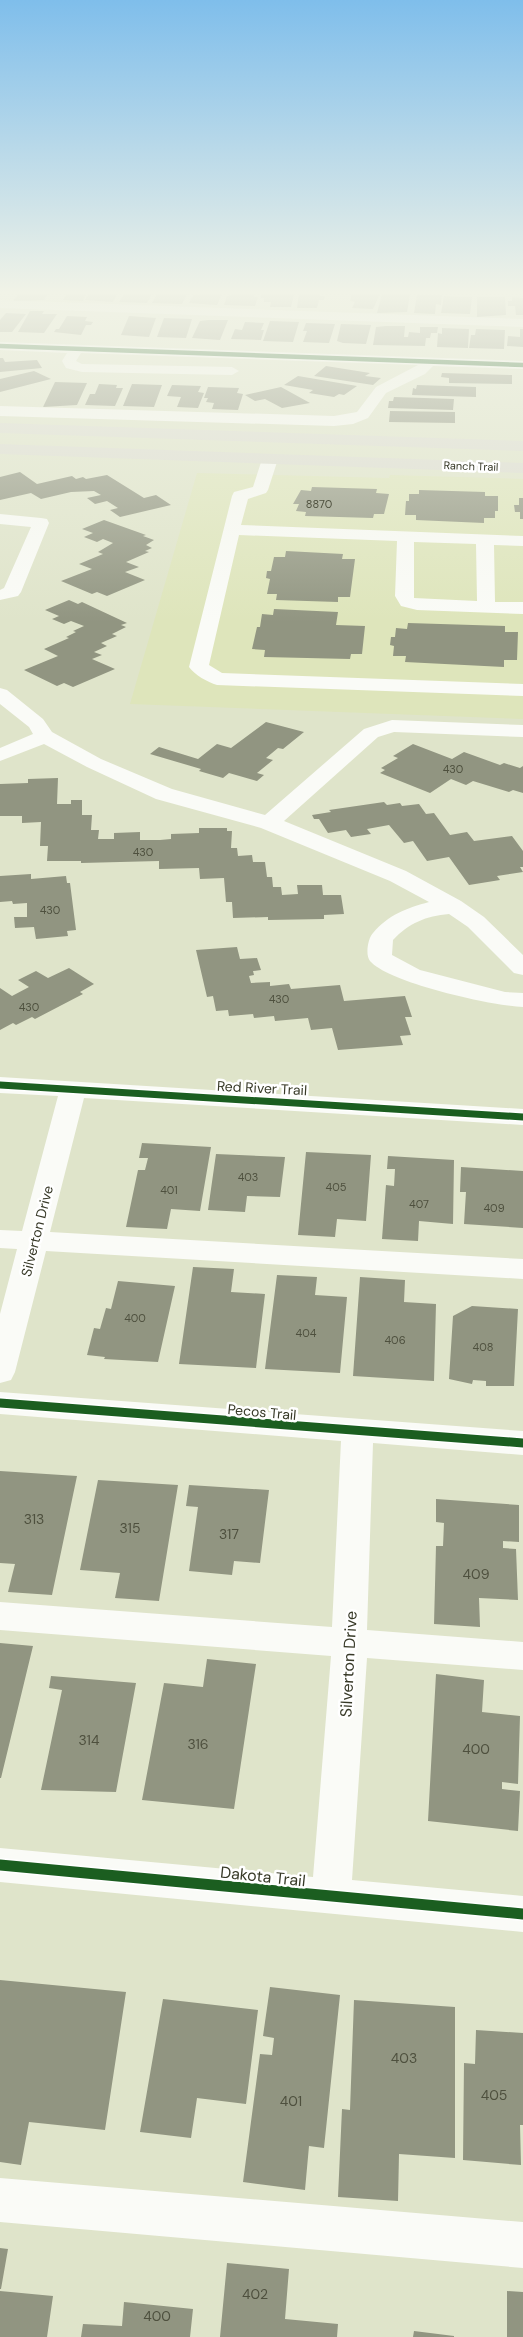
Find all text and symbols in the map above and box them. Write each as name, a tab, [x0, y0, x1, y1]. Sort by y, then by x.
street label: Ranch Trail	[443, 458, 499, 474]
house number: 8870	[306, 497, 332, 511]
house number: 430	[443, 762, 463, 776]
house number: 430	[133, 845, 153, 859]
house number: 430	[40, 903, 60, 917]
house number: 430	[269, 992, 289, 1006]
house number: 430	[19, 1000, 39, 1014]
street label: Red River Trail	[216, 1077, 308, 1099]
house number: 403	[238, 1170, 258, 1184]
house number: 405	[326, 1180, 347, 1194]
house number: 401	[160, 1183, 178, 1197]
street label: Silverton Drive	[17, 1184, 57, 1278]
house number: 407	[409, 1197, 429, 1211]
house number: 409	[483, 1201, 505, 1215]
house number: 400	[124, 1311, 146, 1325]
house number: 404	[296, 1326, 317, 1340]
house number: 406	[384, 1333, 406, 1347]
house number: 408	[473, 1340, 493, 1354]
street label: Pecos Trail	[227, 1400, 297, 1424]
house number: 313	[24, 1510, 44, 1528]
house number: 315	[120, 1519, 140, 1537]
house number: 317	[219, 1525, 239, 1543]
house number: 409	[463, 1565, 490, 1583]
street label: Silverton Drive	[335, 1610, 362, 1718]
house number: 314	[79, 1731, 100, 1749]
house number: 316	[187, 1735, 209, 1753]
house number: 400	[462, 1740, 490, 1758]
street label: Dakota Trail	[219, 1862, 307, 1891]
house number: 403	[391, 2049, 417, 2067]
house number: 405	[481, 2086, 507, 2104]
house number: 401	[280, 2092, 302, 2110]
house number: 402	[242, 2285, 268, 2303]
house number: 400	[143, 2307, 171, 2325]

